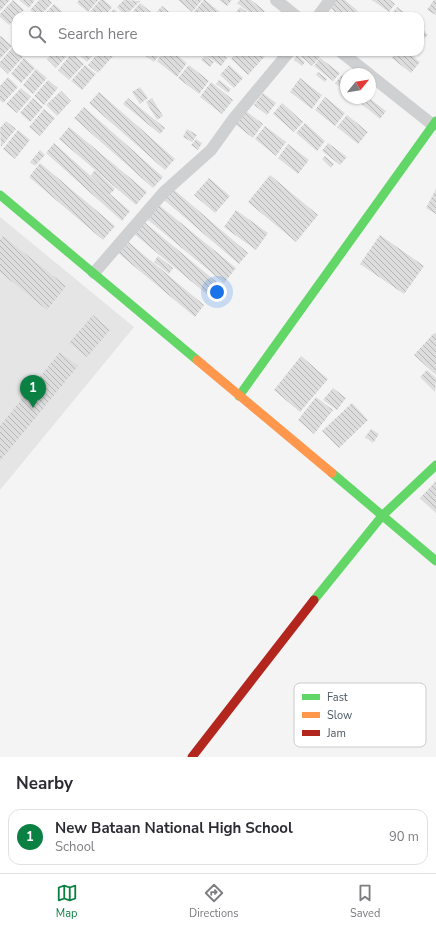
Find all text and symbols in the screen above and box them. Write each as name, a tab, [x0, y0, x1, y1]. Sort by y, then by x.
search box	[12, 12, 424, 56]
icon: search	[26, 23, 48, 45]
text: Search here	[58, 24, 138, 44]
north arrow	[340, 68, 376, 104]
your location	[207, 282, 227, 302]
pin: 1	[20, 375, 46, 408]
legend	[294, 683, 426, 747]
text: Fast	[327, 690, 348, 705]
text: Slow	[327, 708, 352, 723]
text: Jam	[326, 726, 346, 741]
text: Nearby	[16, 772, 73, 795]
text: New Bataan National High School	[55, 818, 293, 838]
text: 1	[26, 828, 34, 846]
text: 90 m	[389, 828, 419, 846]
text: School	[55, 838, 95, 856]
tab: Map	[56, 882, 78, 921]
tab: Directions	[189, 882, 239, 921]
tab: Saved	[350, 882, 380, 921]

